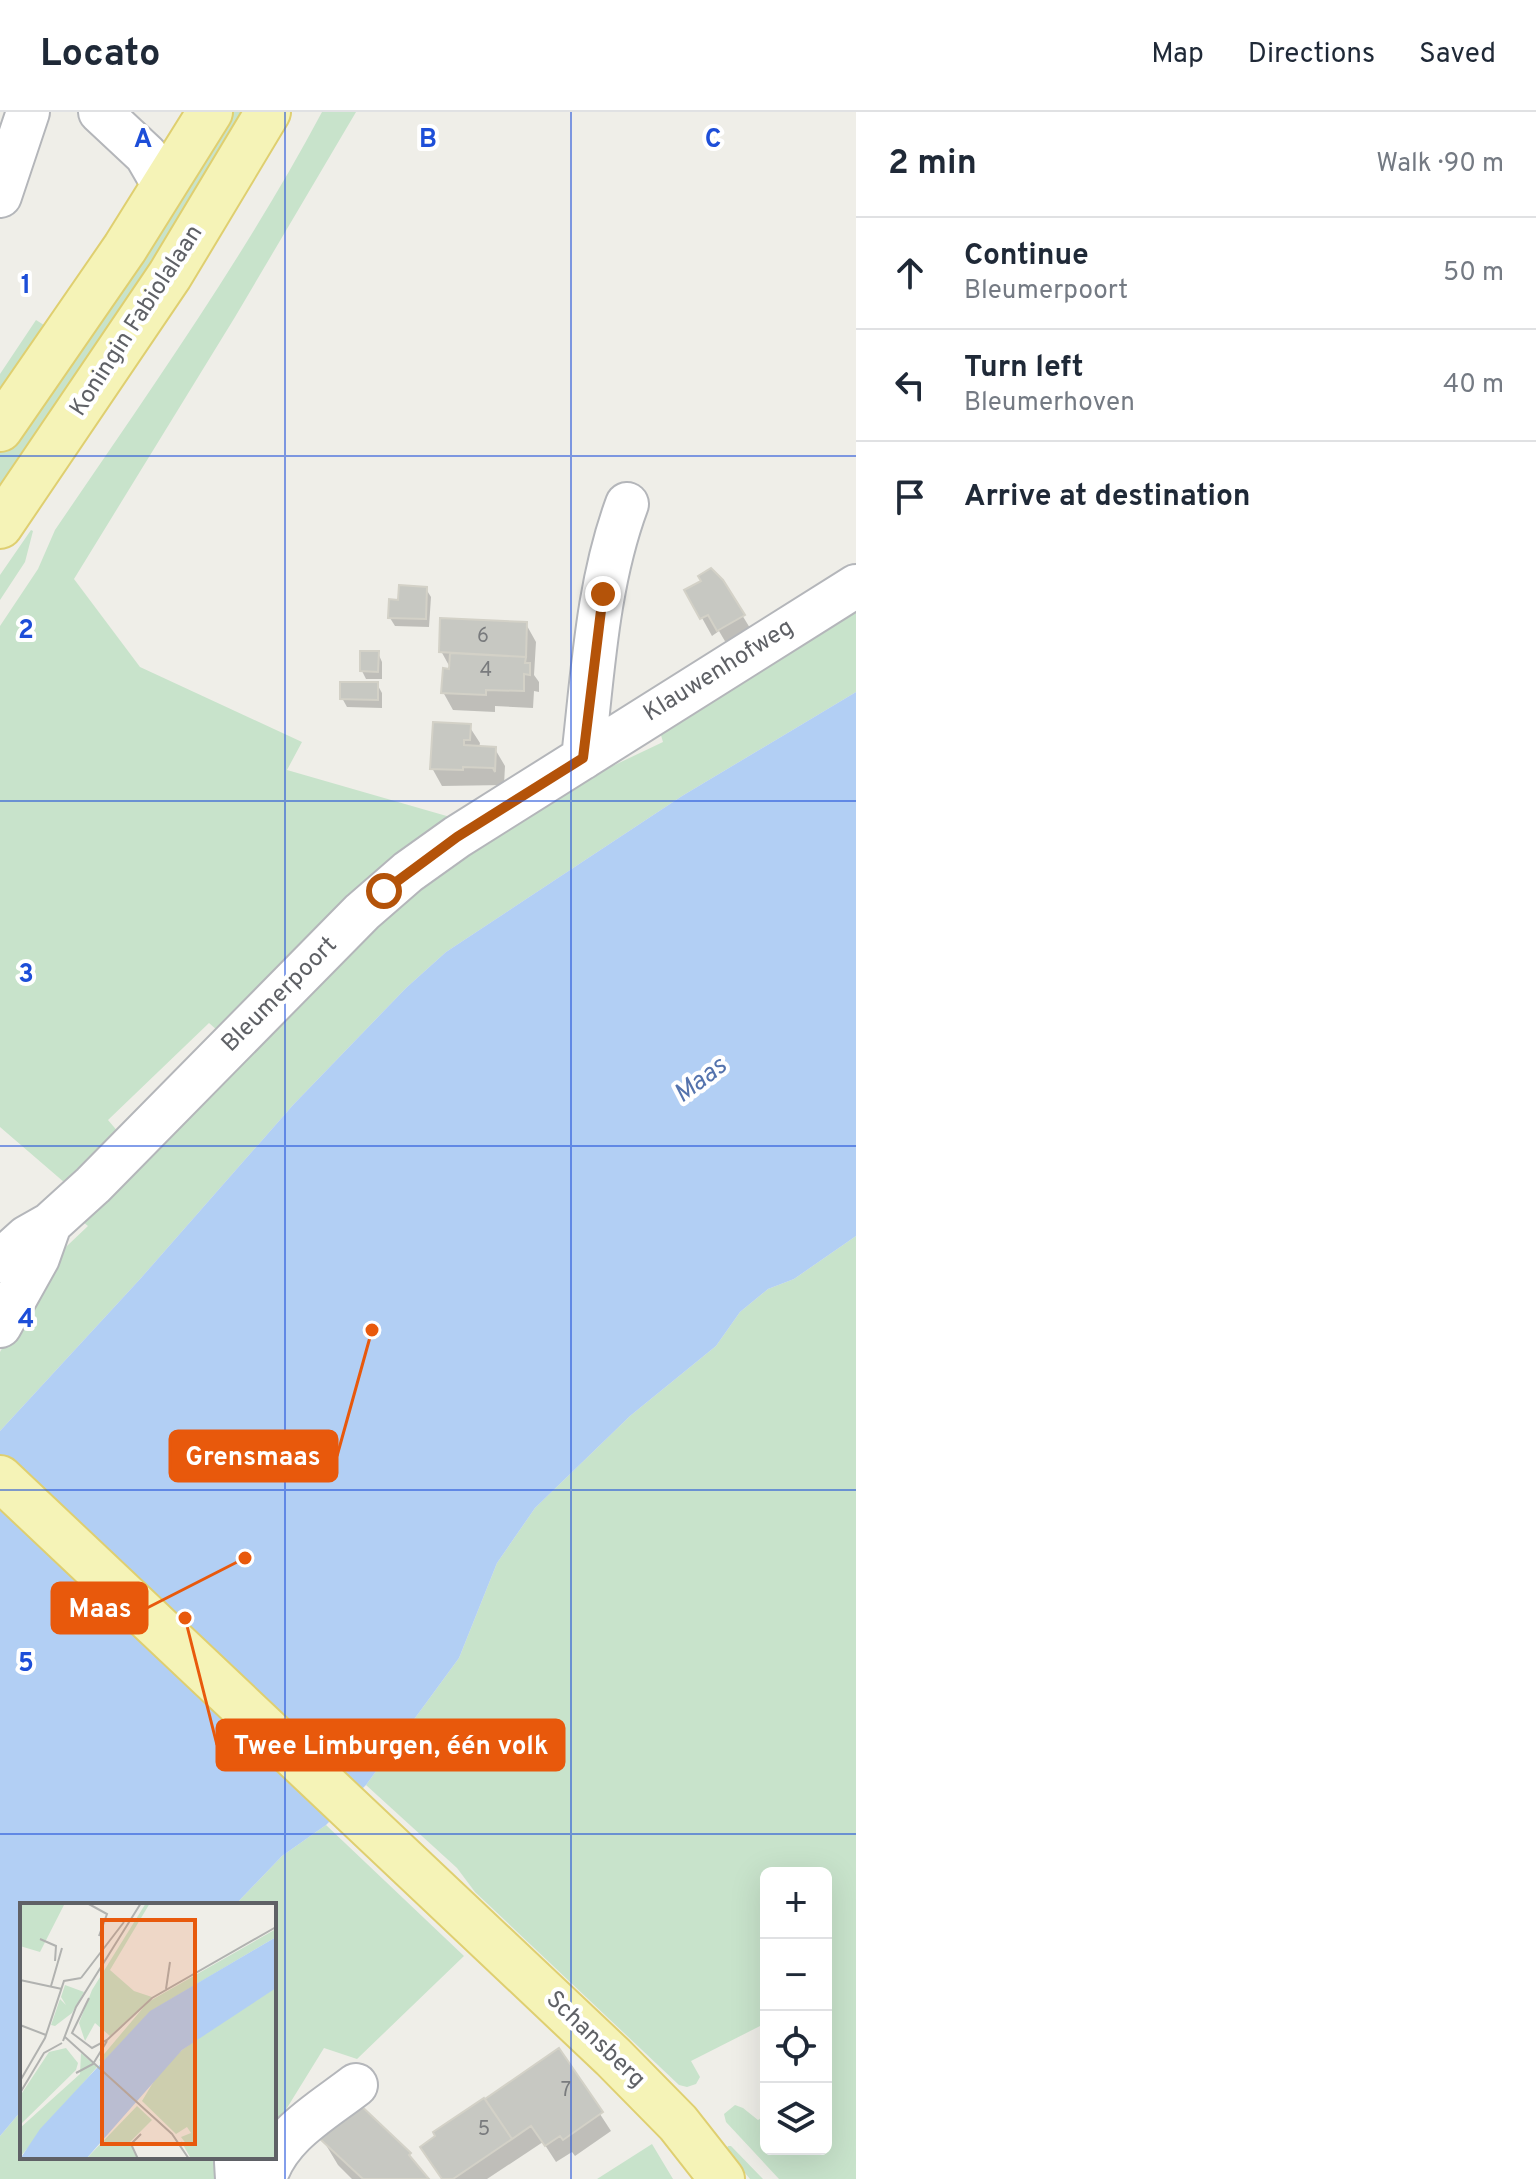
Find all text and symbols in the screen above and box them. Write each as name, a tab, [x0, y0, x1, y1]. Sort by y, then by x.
text: Locato	[40, 31, 160, 80]
text: Map	[1151, 37, 1204, 73]
text: Directions	[1248, 37, 1375, 73]
text: Saved	[1419, 37, 1496, 73]
text: A	[134, 124, 152, 157]
text: B	[419, 124, 437, 157]
text: C	[705, 124, 721, 157]
text: 2 min	[888, 143, 977, 186]
text: Walk · 90 m	[1376, 148, 1504, 181]
street label: Koningin Fabiolalaan	[64, 220, 210, 422]
text: Continue	[964, 238, 1089, 275]
icon: ahead	[888, 251, 932, 295]
text: 50 m	[1443, 257, 1504, 290]
text: 1	[21, 270, 31, 303]
text: Bleumerpoort	[964, 275, 1128, 308]
text: Turn left	[964, 350, 1084, 387]
icon: left	[888, 363, 932, 407]
text: 40 m	[1443, 369, 1504, 402]
text: Bleumerhoven	[964, 387, 1135, 420]
icon: arrive	[888, 475, 932, 519]
text: Arrive at destination	[964, 479, 1250, 516]
route end	[585, 576, 621, 612]
street label: Klauwenhofweg	[638, 613, 800, 729]
text: 2	[18, 615, 34, 648]
house number: 6	[477, 624, 489, 650]
house number: 4	[480, 658, 492, 684]
route start	[366, 873, 402, 909]
street label: Bleumerpoort	[216, 931, 344, 1059]
text: 3	[18, 959, 34, 992]
water label: Maas	[668, 1050, 735, 1112]
text: 4	[18, 1304, 34, 1337]
callout: Grensmaas	[170, 1431, 337, 1481]
text: Grensmaas	[185, 1442, 321, 1475]
callout: Maas	[52, 1583, 147, 1633]
text: Maas	[69, 1594, 131, 1627]
text: 5	[18, 1648, 34, 1681]
callout: Twee Limburgen, één volk	[217, 1720, 564, 1770]
text: Twee Limburgen, één volk	[234, 1731, 548, 1764]
map controls	[760, 1867, 832, 2155]
button: +	[760, 1867, 832, 1939]
inset map	[20, 1903, 276, 2159]
button: −	[760, 1939, 832, 2011]
street label: Schansberg	[539, 1985, 651, 2095]
button: locate	[760, 2011, 832, 2083]
house number: 7	[561, 2078, 571, 2104]
button: layers	[760, 2083, 832, 2155]
house number: 5	[478, 2117, 490, 2143]

